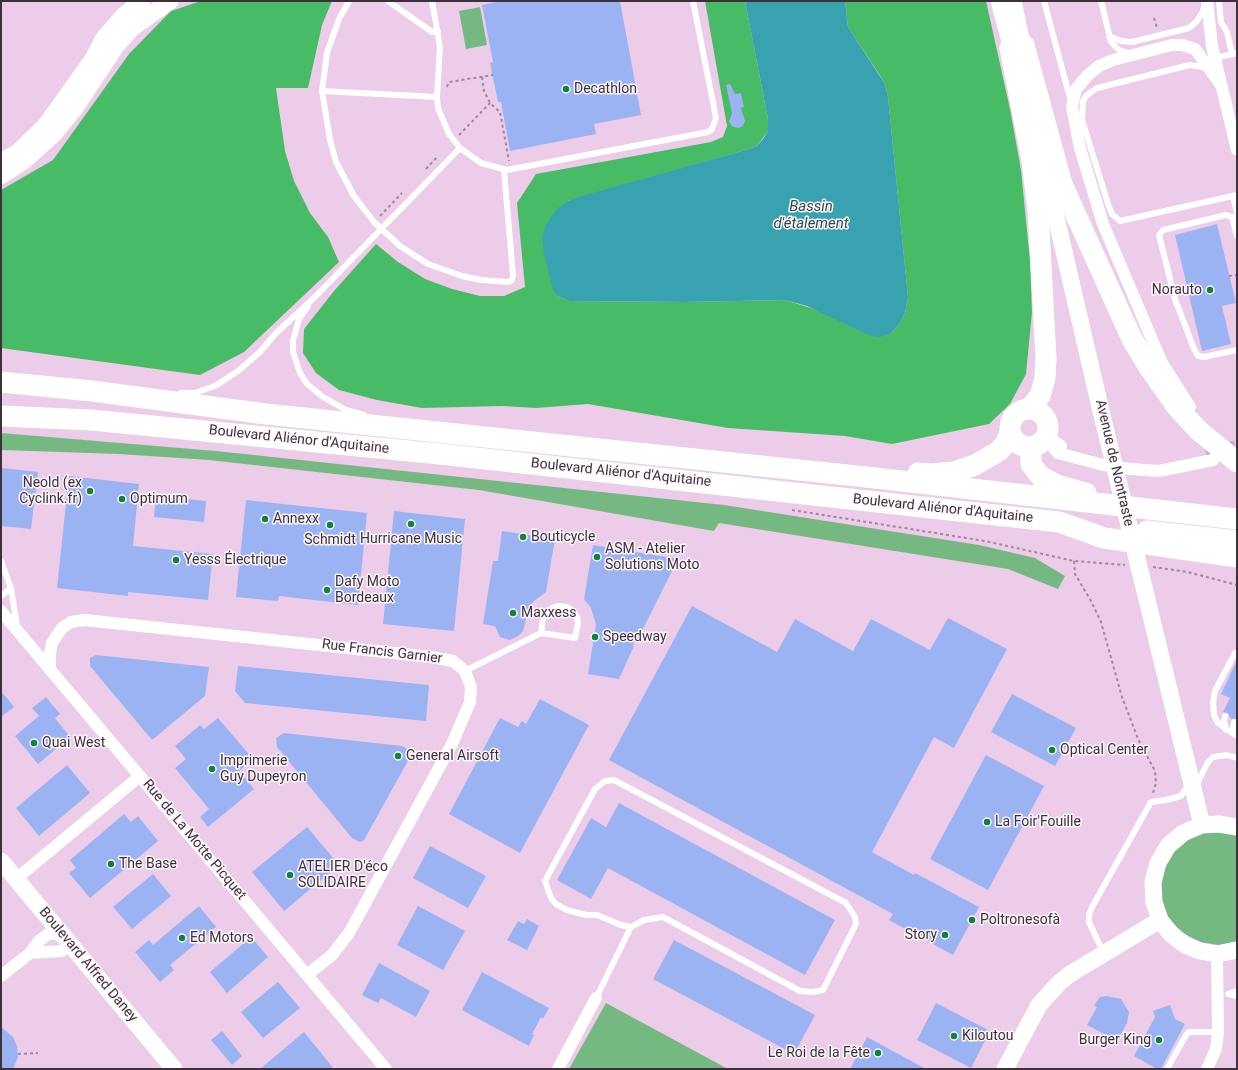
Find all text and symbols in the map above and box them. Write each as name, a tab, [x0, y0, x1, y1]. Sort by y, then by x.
place label: Decathlon	[574, 81, 637, 97]
marker: Decathlon	[561, 84, 571, 94]
water label: Bassin d'étalement	[773, 198, 849, 233]
place label: Norauto	[1152, 282, 1202, 298]
marker: Norauto	[1205, 285, 1215, 295]
street label: Avenue de Nontraste	[1091, 398, 1137, 528]
street label: Boulevard Aliénor d'Aquitaine	[208, 422, 390, 458]
street label: Boulevard Aliénor d'Aquitaine	[530, 455, 712, 491]
place label: Neold (ex Cyclink.fr)	[19, 475, 82, 508]
marker: Neold (ex Cyclink.fr)	[85, 486, 95, 496]
place label: Optimum	[130, 491, 188, 507]
street label: Boulevard Aliénor d'Aquitaine	[852, 491, 1034, 527]
marker: Optimum	[117, 494, 127, 504]
place label: Annexx	[273, 511, 319, 527]
marker: Annexx	[260, 514, 270, 524]
marker: Hurricane Music	[406, 519, 416, 529]
marker: Schmidt	[325, 520, 335, 530]
place label: Bouticycle	[531, 529, 595, 545]
place label: Hurricane Music	[360, 531, 462, 547]
place label: Schmidt	[304, 532, 356, 548]
marker: Bouticycle	[518, 532, 528, 542]
place label: ASM - Atelier Solutions Moto	[605, 541, 699, 574]
place label: Yesss Électrique	[184, 552, 286, 568]
marker: ASM - Atelier Solutions Moto	[592, 552, 602, 562]
marker: Yesss Électrique	[171, 555, 181, 565]
place label: Dafy Moto Bordeaux	[335, 574, 399, 606]
marker: Dafy Moto Bordeaux	[322, 585, 332, 595]
place label: Maxxess	[521, 605, 576, 621]
marker: Maxxess	[508, 608, 518, 618]
place label: Speedway	[603, 629, 667, 645]
marker: Speedway	[590, 632, 600, 642]
street label: Rue Francis Garnier	[321, 636, 443, 668]
place label: Quai West	[42, 735, 105, 751]
marker: Quai West	[29, 738, 39, 748]
place label: Optical Center	[1060, 742, 1148, 758]
marker: Optical Center	[1047, 745, 1057, 755]
place label: General Airsoft	[406, 748, 499, 764]
marker: General Airsoft	[393, 751, 403, 761]
place label: Imprimerie Guy Dupeyron	[220, 753, 306, 786]
marker: Imprimerie Guy Dupeyron	[207, 764, 217, 774]
street label: Rue de La Motte Picquet	[139, 776, 249, 904]
place label: La Foir'Fouille	[995, 814, 1081, 830]
marker: La Foir'Fouille	[982, 817, 992, 827]
place label: The Base	[119, 856, 177, 872]
marker: The Base	[106, 859, 116, 869]
place label: ATELIER D'éco SOLIDAIRE	[298, 859, 388, 892]
marker: ATELIER D'éco SOLIDAIRE	[285, 870, 295, 880]
street label: Boulevard Alfred Daney	[35, 904, 141, 1026]
place label: Poltronesofà	[980, 912, 1060, 928]
marker: Poltronesofà	[967, 915, 977, 925]
place label: Story	[905, 927, 937, 943]
place label: Ed Motors	[190, 930, 254, 946]
marker: Story	[940, 930, 950, 940]
marker: Ed Motors	[177, 933, 187, 943]
place label: Kiloutou	[962, 1028, 1013, 1044]
marker: Kiloutou	[949, 1031, 959, 1041]
place label: Burger King	[1079, 1032, 1151, 1048]
marker: Burger King	[1154, 1035, 1164, 1045]
place label: Le Roi de la Fête	[768, 1045, 870, 1061]
marker: Le Roi de la Fête	[873, 1048, 883, 1058]

